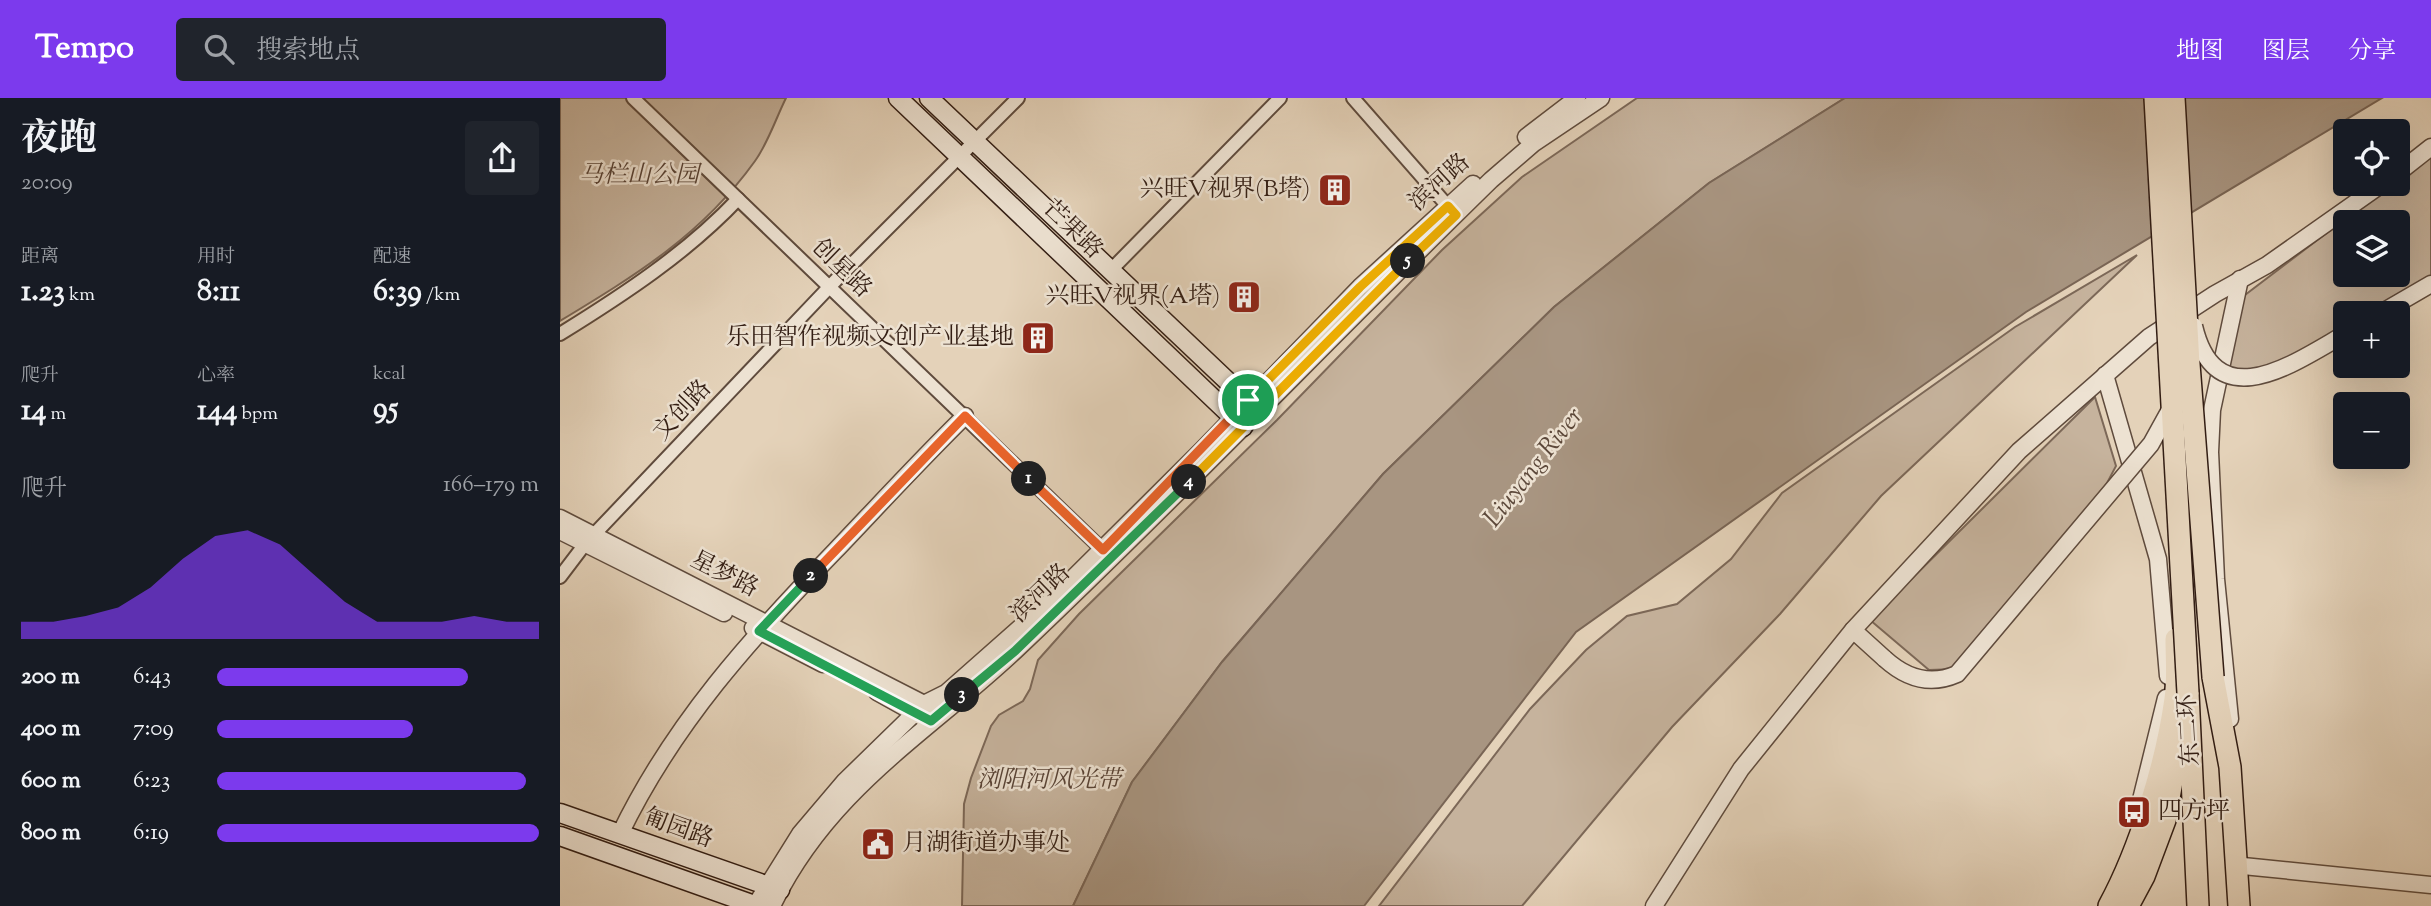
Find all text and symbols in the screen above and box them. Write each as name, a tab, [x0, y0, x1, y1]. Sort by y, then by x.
search box	[176, 18, 666, 81]
text: Tempo	[35, 25, 134, 73]
icon: search	[200, 30, 238, 68]
text: 搜索地点	[256, 33, 360, 70]
text: 地图	[2176, 35, 2224, 69]
text: 图层	[2262, 35, 2310, 69]
text: 分享	[2348, 35, 2396, 69]
text: 夜跑	[21, 114, 97, 168]
map controls	[2333, 119, 2410, 469]
button: locate	[2333, 119, 2410, 196]
button: share	[465, 121, 539, 195]
street label: 滨河路	[1402, 146, 1478, 220]
park label: 马栏山公园	[579, 159, 703, 193]
text: 20:09	[21, 167, 73, 200]
building icon: 兴旺V视界(B塔)	[1316, 171, 1354, 209]
place label: 兴旺V视界(B塔)	[1140, 173, 1310, 207]
street label: 芒果路	[1034, 193, 1110, 267]
button: layers	[2333, 210, 2410, 287]
street label: 创星路	[803, 232, 879, 306]
text: 距离	[21, 244, 59, 271]
text: 用时	[197, 244, 235, 271]
text: 配速	[373, 244, 411, 271]
pin: 5	[1390, 244, 1426, 278]
text: 5	[1404, 247, 1411, 274]
text: 1.23	[21, 271, 65, 314]
text: 8:11	[197, 271, 240, 314]
text: 6:39	[373, 271, 422, 314]
building icon: 兴旺V视界(A塔)	[1225, 278, 1263, 316]
place label: 兴旺V视界(A塔)	[1045, 280, 1220, 314]
text: km	[65, 282, 95, 309]
text: /km	[422, 282, 460, 309]
button: +	[2333, 301, 2410, 378]
building icon: 乐田智作视频文创产业基地	[1019, 319, 1057, 357]
place label: 乐田智作视频文创产业基地	[726, 321, 1014, 355]
text: kcal	[373, 361, 406, 388]
text: 爬升	[21, 363, 59, 390]
text: 心率	[197, 363, 235, 390]
pin	[1218, 370, 1278, 430]
street label: 文创路	[646, 373, 720, 449]
icon: arrive	[1229, 381, 1267, 419]
text: 95	[373, 388, 398, 431]
text: 14	[21, 390, 46, 433]
text: 144	[197, 390, 237, 433]
button: −	[2333, 392, 2410, 469]
water label: Liuyang River	[1475, 400, 1593, 536]
text: m	[46, 401, 66, 428]
text: bpm	[237, 401, 278, 428]
pin: 1	[1012, 462, 1046, 496]
pin: 4	[1172, 464, 1206, 500]
text: 1	[1025, 465, 1032, 492]
text: 4	[1184, 468, 1193, 495]
text: 166–179 m	[443, 469, 539, 502]
text: 爬升	[21, 473, 67, 506]
street label: 星梦路	[684, 544, 764, 606]
street label: 滨河路	[1003, 557, 1079, 631]
pin: 2	[793, 559, 828, 594]
text: 2	[806, 562, 815, 589]
text: 200 m	[21, 661, 80, 694]
text: 6:43	[133, 661, 171, 694]
pin: 3	[944, 678, 980, 712]
text: 3	[958, 681, 965, 708]
street label: 东二环	[2171, 693, 2209, 767]
text: 400 m	[21, 713, 81, 746]
text: 7:09	[133, 713, 174, 746]
park label: 浏阳河风光带	[977, 764, 1125, 798]
text: 600 m	[21, 765, 81, 798]
text: 6:23	[133, 765, 170, 798]
bus stop icon: 四方坪	[2115, 793, 2153, 831]
place label: 四方坪	[2158, 795, 2230, 829]
street label: 匍园路	[638, 801, 718, 857]
text: 800 m	[21, 817, 81, 850]
text: 6:19	[133, 817, 169, 850]
public building icon: 月湖街道办事处	[859, 825, 897, 863]
place label: 月湖街道办事处	[902, 827, 1070, 861]

